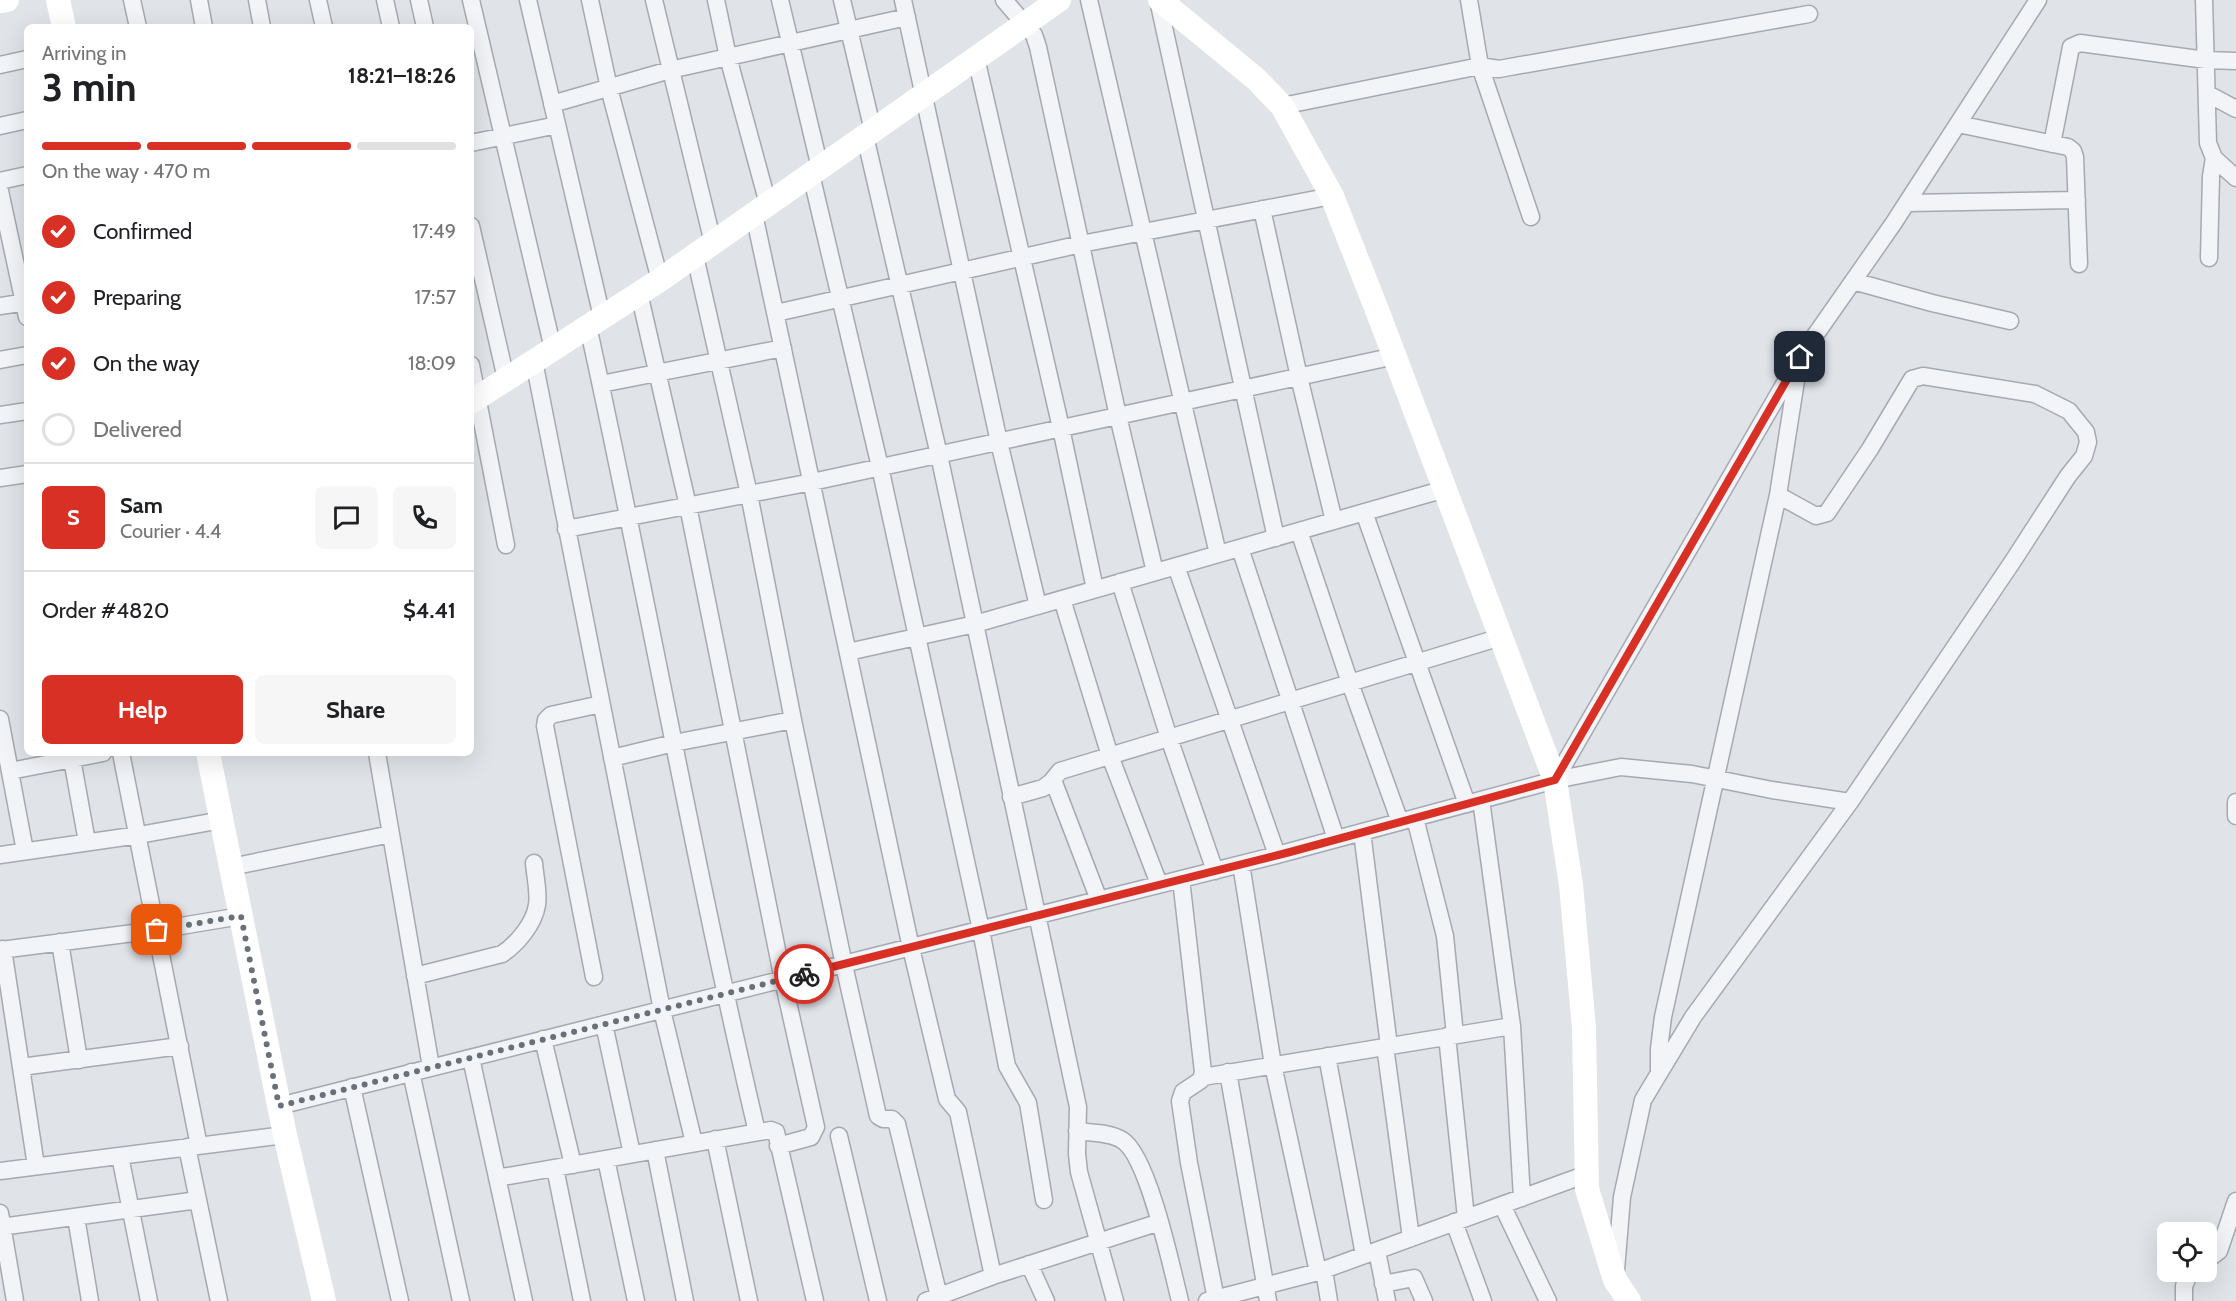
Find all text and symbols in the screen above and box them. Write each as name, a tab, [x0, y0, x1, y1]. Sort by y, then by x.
text: Arriving in	[42, 41, 126, 65]
text: 18:21–18:26	[348, 62, 456, 89]
text: 3 min	[42, 63, 137, 111]
text: On the way · 470 m	[42, 159, 210, 183]
icon: check	[42, 215, 75, 248]
text: Confirmed	[93, 218, 192, 245]
text: 17:49	[412, 219, 456, 243]
icon: check	[42, 281, 75, 314]
text: Preparing	[93, 284, 181, 311]
text: 17:57	[414, 285, 456, 309]
pin	[1774, 331, 1825, 382]
icon: home	[1783, 340, 1816, 373]
icon: check	[42, 347, 75, 380]
text: On the way	[93, 350, 200, 377]
text: 18:09	[408, 351, 456, 375]
text: Delivered	[93, 416, 182, 443]
button: chat	[315, 486, 378, 549]
button: phone	[393, 486, 456, 549]
text: Sam	[120, 492, 163, 519]
text: S	[67, 504, 80, 531]
text: Courier · 4.4	[120, 519, 221, 543]
text: Order #4820	[42, 597, 169, 624]
text: $4.41	[403, 597, 456, 624]
button: Help	[42, 675, 243, 744]
button: Share	[255, 675, 456, 744]
pin	[131, 904, 182, 955]
icon: bag	[140, 913, 173, 946]
courier	[774, 944, 834, 1004]
icon: bike	[788, 958, 821, 991]
map controls	[2157, 1222, 2217, 1282]
button: locate	[2157, 1222, 2217, 1282]

